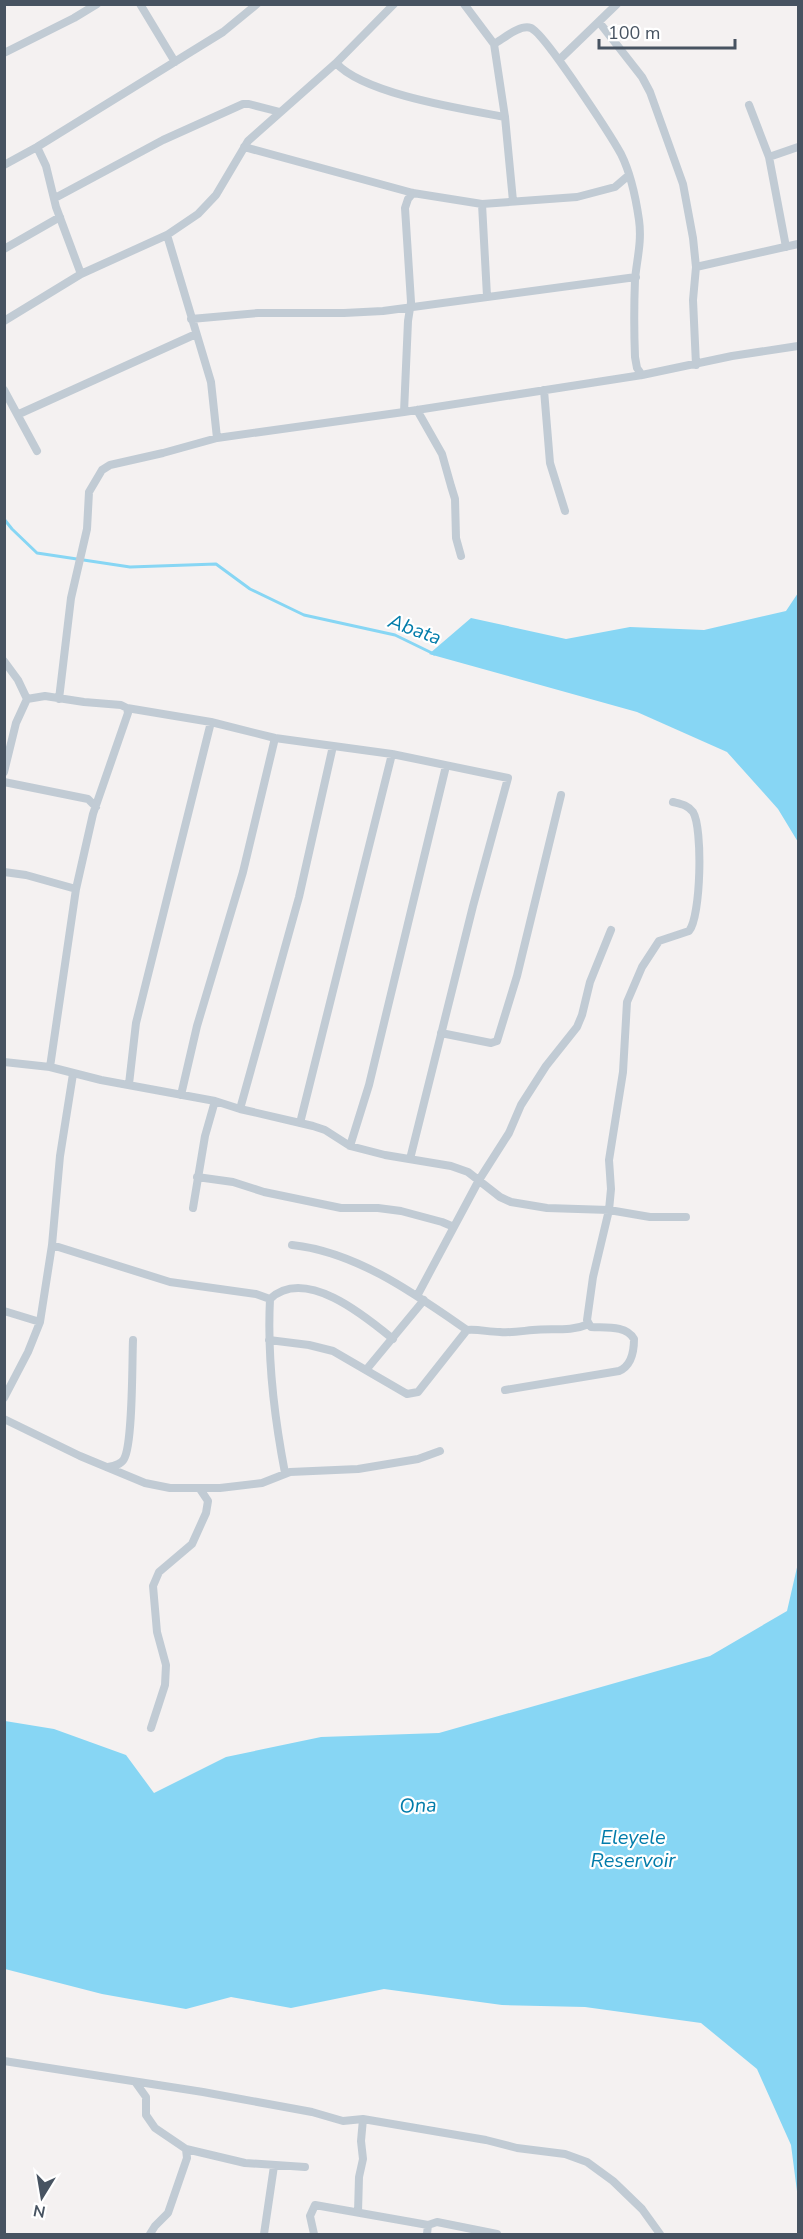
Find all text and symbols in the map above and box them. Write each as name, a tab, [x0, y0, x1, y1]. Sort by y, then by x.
scale bar	[599, 12, 736, 50]
text: 100 m	[608, 21, 660, 45]
water label: Abata	[384, 607, 445, 651]
water label: Ona	[399, 1791, 437, 1820]
water label: Eleyele Reservoir	[591, 1824, 676, 1874]
north arrow	[12, 2167, 72, 2227]
text: N	[31, 2199, 47, 2223]

